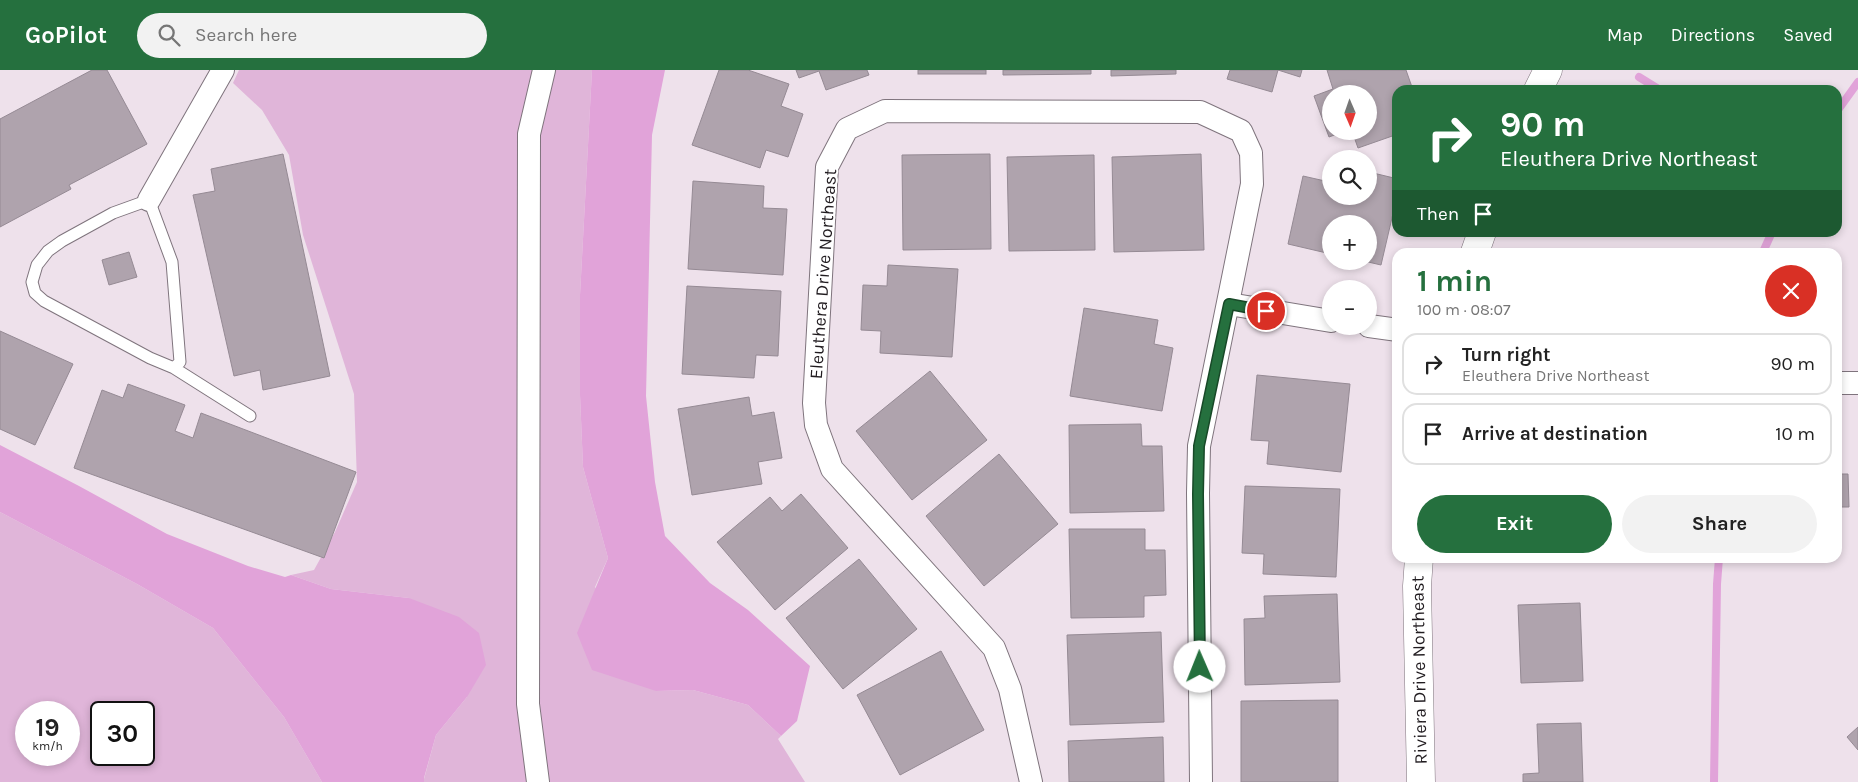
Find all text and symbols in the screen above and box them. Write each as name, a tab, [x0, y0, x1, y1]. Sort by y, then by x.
search box	[137, 13, 487, 58]
text: GoPilot	[25, 21, 107, 49]
icon: search	[155, 21, 183, 49]
text: Search here	[195, 24, 297, 46]
text: Map	[1607, 24, 1643, 46]
text: Directions	[1671, 24, 1755, 46]
text: Saved	[1783, 24, 1833, 46]
north arrow	[1322, 85, 1378, 140]
map controls	[1322, 85, 1377, 335]
text: 90 m	[1500, 104, 1586, 145]
icon: right	[1417, 105, 1482, 170]
text: Eleuthera Drive Northeast	[1500, 146, 1758, 172]
button: search	[1322, 150, 1377, 205]
street label: Eleuthera Drive Northeast	[805, 168, 841, 380]
icon: arrive	[1469, 200, 1497, 228]
text: Then	[1417, 203, 1459, 225]
button: +	[1322, 215, 1377, 270]
text: 1 min	[1417, 263, 1492, 299]
button: close	[1765, 265, 1817, 317]
button: −	[1322, 280, 1377, 335]
pin	[1245, 290, 1287, 332]
icon: arrive	[1252, 297, 1280, 325]
text: 100 m · 08:07	[1417, 300, 1511, 319]
text: Turn right	[1462, 344, 1551, 366]
icon: right	[1419, 350, 1447, 378]
text: 90 m	[1770, 353, 1815, 375]
text: Eleuthera Drive Northeast	[1462, 366, 1649, 385]
icon: arrive	[1419, 420, 1447, 448]
text: Arrive at destination	[1462, 423, 1648, 445]
text: 10 m	[1775, 423, 1815, 445]
button: Exit	[1417, 495, 1612, 553]
button: Share	[1622, 495, 1817, 553]
street label: Riviera Drive Northeast	[1406, 575, 1432, 765]
position arrow	[1173, 640, 1225, 692]
speed limit sign: 30	[90, 701, 155, 766]
text: 19	[35, 713, 60, 742]
text: km/h	[32, 739, 63, 753]

